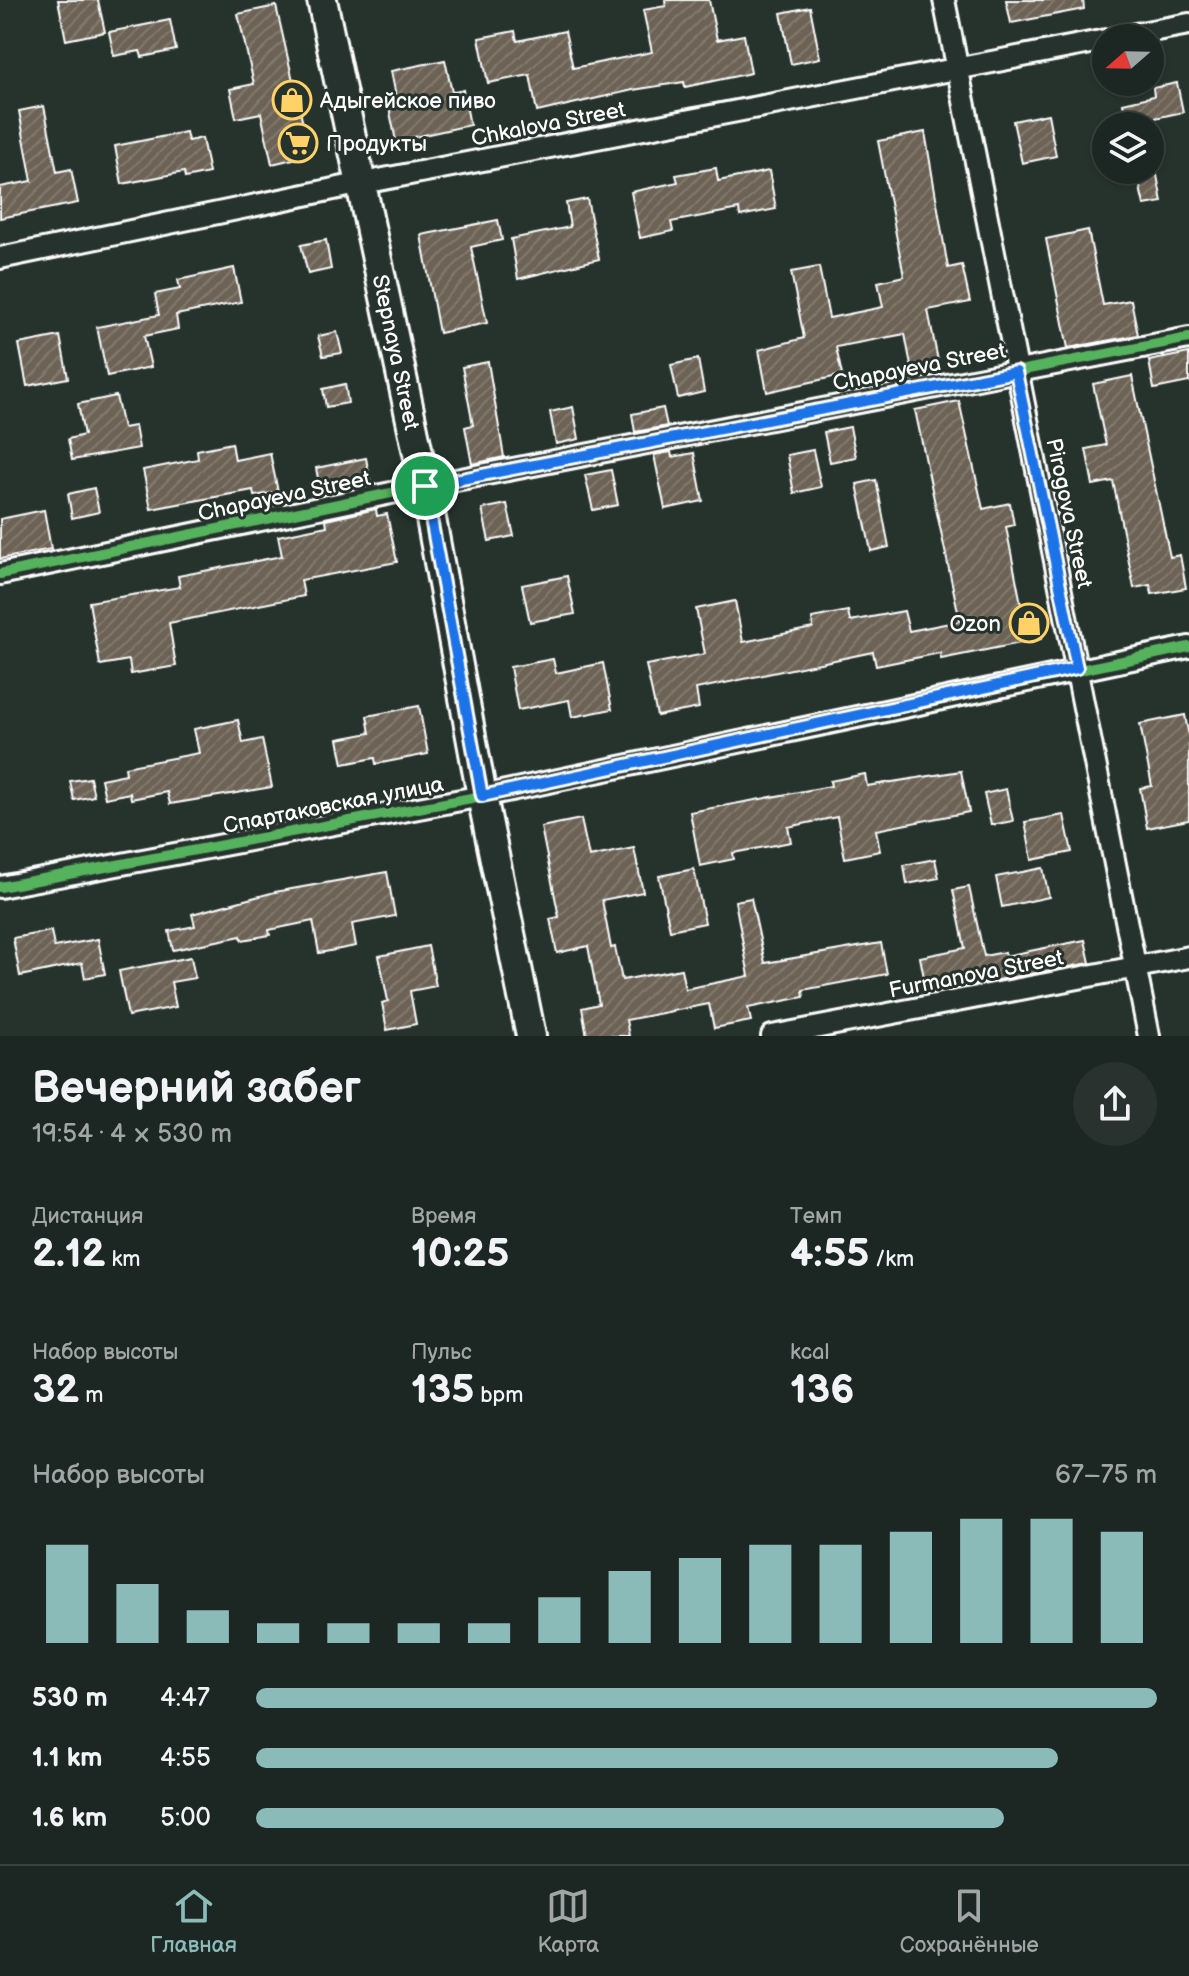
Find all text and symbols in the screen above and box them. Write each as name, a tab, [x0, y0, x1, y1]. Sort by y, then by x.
north arrow	[1092, 24, 1164, 96]
map controls	[1092, 24, 1164, 184]
shop icon: Адыгейское пиво	[271, 79, 313, 121]
place label: Адыгейское пиво	[319, 88, 496, 115]
street label: Chkalova Street	[469, 96, 628, 153]
button: layers	[1092, 112, 1164, 184]
supermarket icon: Продукты	[277, 122, 319, 164]
place label: Продукты	[326, 131, 427, 158]
street label: Stepnaya Street	[366, 272, 425, 433]
street label: Chapayeva Street	[830, 337, 1008, 397]
street label: Pirogova Street	[1039, 436, 1098, 591]
pin	[391, 452, 459, 520]
icon: arrive	[403, 464, 447, 508]
street label: Chapayeva Street	[196, 465, 373, 528]
shop icon: Ozon	[1008, 602, 1050, 644]
place label: Ozon	[949, 611, 1001, 638]
street label: Спартаковская улица	[221, 771, 446, 840]
street label: Furmanova Street	[887, 944, 1066, 1005]
text: Вечерний забег	[32, 1062, 361, 1115]
button: share	[1073, 1062, 1157, 1146]
text: 19:54 · 4 × 530 m	[32, 1119, 232, 1150]
text: Дистанция	[32, 1203, 143, 1230]
text: Время	[411, 1203, 476, 1230]
text: Темп	[790, 1203, 842, 1230]
text: 2.12	[32, 1230, 106, 1278]
text: 10:25	[411, 1230, 509, 1278]
text: 4:55	[790, 1230, 869, 1278]
text: km	[106, 1246, 140, 1273]
text: /km	[869, 1246, 914, 1273]
text: Набор высоты	[32, 1339, 178, 1366]
text: Пульс	[411, 1339, 472, 1366]
text: kcal	[790, 1339, 829, 1366]
text: 32	[32, 1366, 79, 1414]
text: 135	[411, 1366, 474, 1414]
text: 136	[790, 1366, 854, 1414]
text: m	[79, 1382, 103, 1409]
text: bpm	[474, 1382, 524, 1409]
text: Набор высоты	[32, 1460, 205, 1491]
text: 67–75 m	[1055, 1460, 1157, 1491]
text: 530 m	[32, 1683, 108, 1714]
text: 4:47	[160, 1683, 210, 1714]
text: 1.1 km	[32, 1743, 102, 1774]
text: 4:55	[160, 1743, 211, 1774]
text: 1.6 km	[32, 1803, 107, 1834]
text: 5:00	[160, 1803, 211, 1834]
tab: Главная	[150, 1884, 237, 1959]
tab: Карта	[537, 1884, 599, 1959]
tab: Сохранённые	[900, 1884, 1039, 1959]

